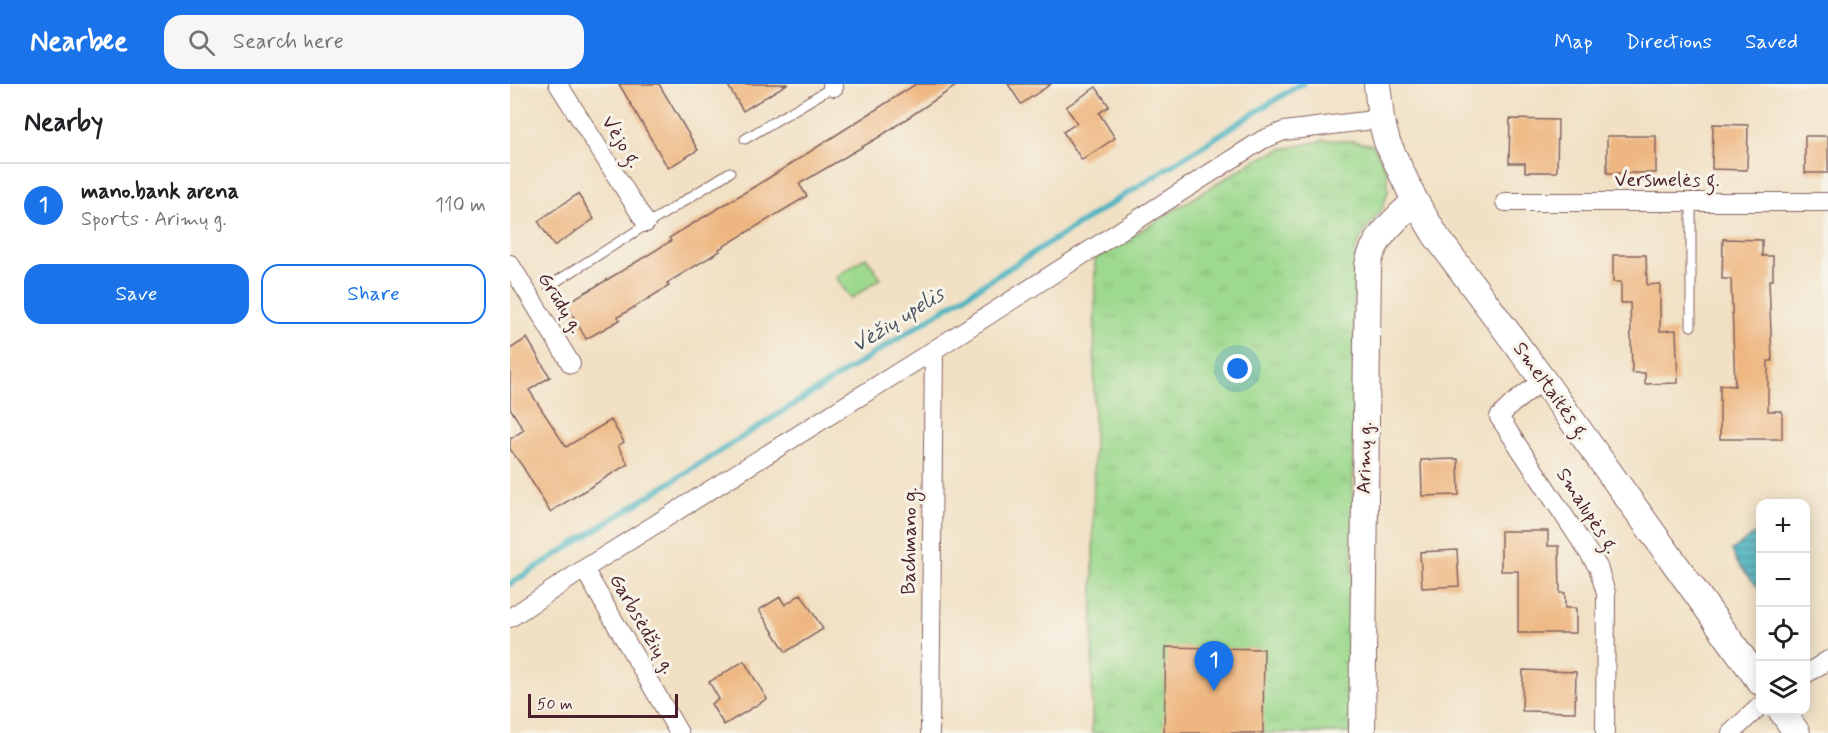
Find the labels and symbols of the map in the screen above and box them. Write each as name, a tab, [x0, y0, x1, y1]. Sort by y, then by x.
street label: Vėjo g.	[593, 111, 648, 174]
street label: Versmelės g.	[1614, 167, 1720, 196]
street label: Grūdų g.	[531, 267, 589, 339]
water label: Vėžių upelis	[847, 280, 951, 359]
street label: Smeltaitės g.	[1505, 337, 1596, 447]
your location	[1223, 354, 1252, 383]
street label: Arimų g.	[1351, 422, 1379, 494]
street label: Smalupės g.	[1548, 463, 1625, 560]
street label: Bachmano g.	[896, 487, 925, 595]
street label: Garbsėdžių g.	[602, 569, 682, 679]
pin: 1	[1194, 642, 1234, 691]
scale bar	[528, 691, 678, 718]

